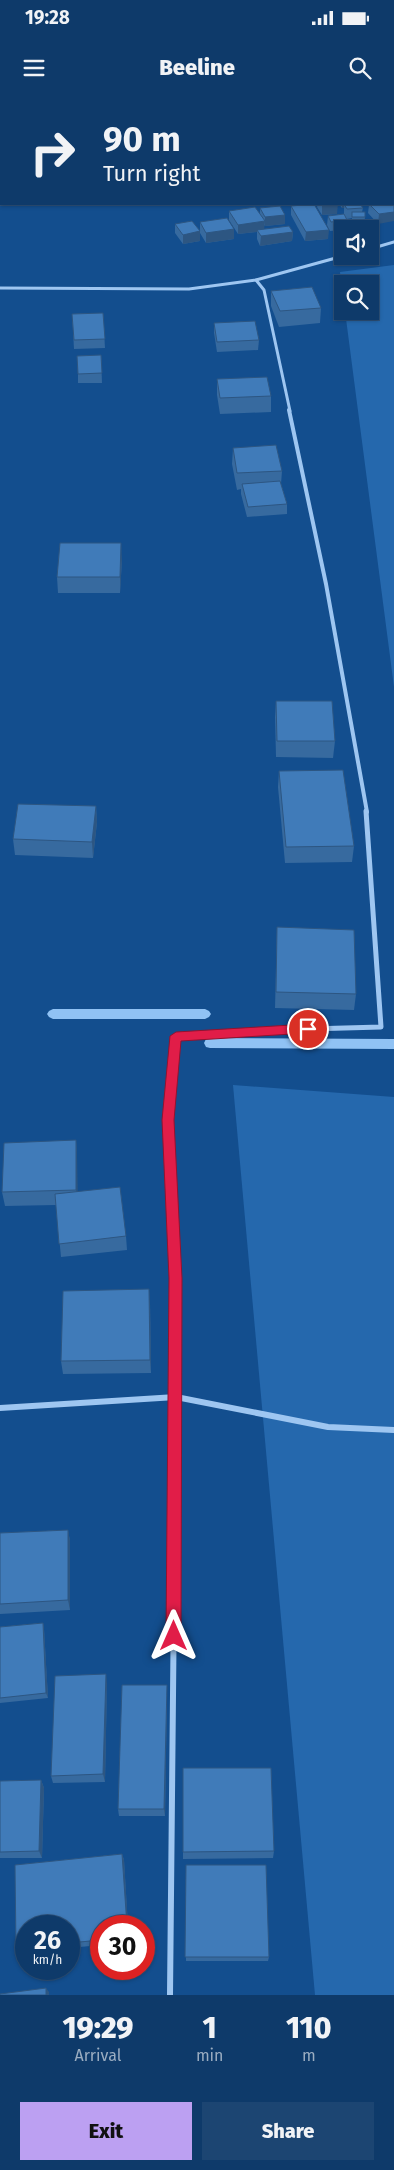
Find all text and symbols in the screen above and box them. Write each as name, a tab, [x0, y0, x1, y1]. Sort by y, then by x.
text: 19:28	[25, 6, 70, 29]
icon: menu	[20, 54, 48, 82]
text: Beeline	[159, 54, 235, 81]
icon: search	[346, 54, 374, 82]
text: 90 m	[103, 118, 181, 160]
icon: right	[20, 120, 85, 185]
text: Turn right	[103, 160, 200, 187]
map controls	[334, 220, 379, 320]
button: sound	[334, 220, 379, 265]
button: search	[334, 275, 379, 320]
pin	[287, 1008, 329, 1050]
icon: arrive	[294, 1015, 322, 1043]
position arrow	[147, 1609, 199, 1661]
speed limit sign: 30	[90, 1915, 155, 1980]
text: 26	[34, 1926, 61, 1956]
text: km/h	[33, 1953, 62, 1967]
text: 19:29	[62, 2010, 133, 2046]
text: 1	[203, 2010, 217, 2046]
text: 110	[286, 2010, 332, 2046]
text: Arrival	[75, 2046, 121, 2065]
text: min	[196, 2046, 224, 2065]
text: m	[302, 2046, 316, 2065]
button: Exit	[20, 2102, 192, 2160]
button: Share	[202, 2102, 374, 2160]

